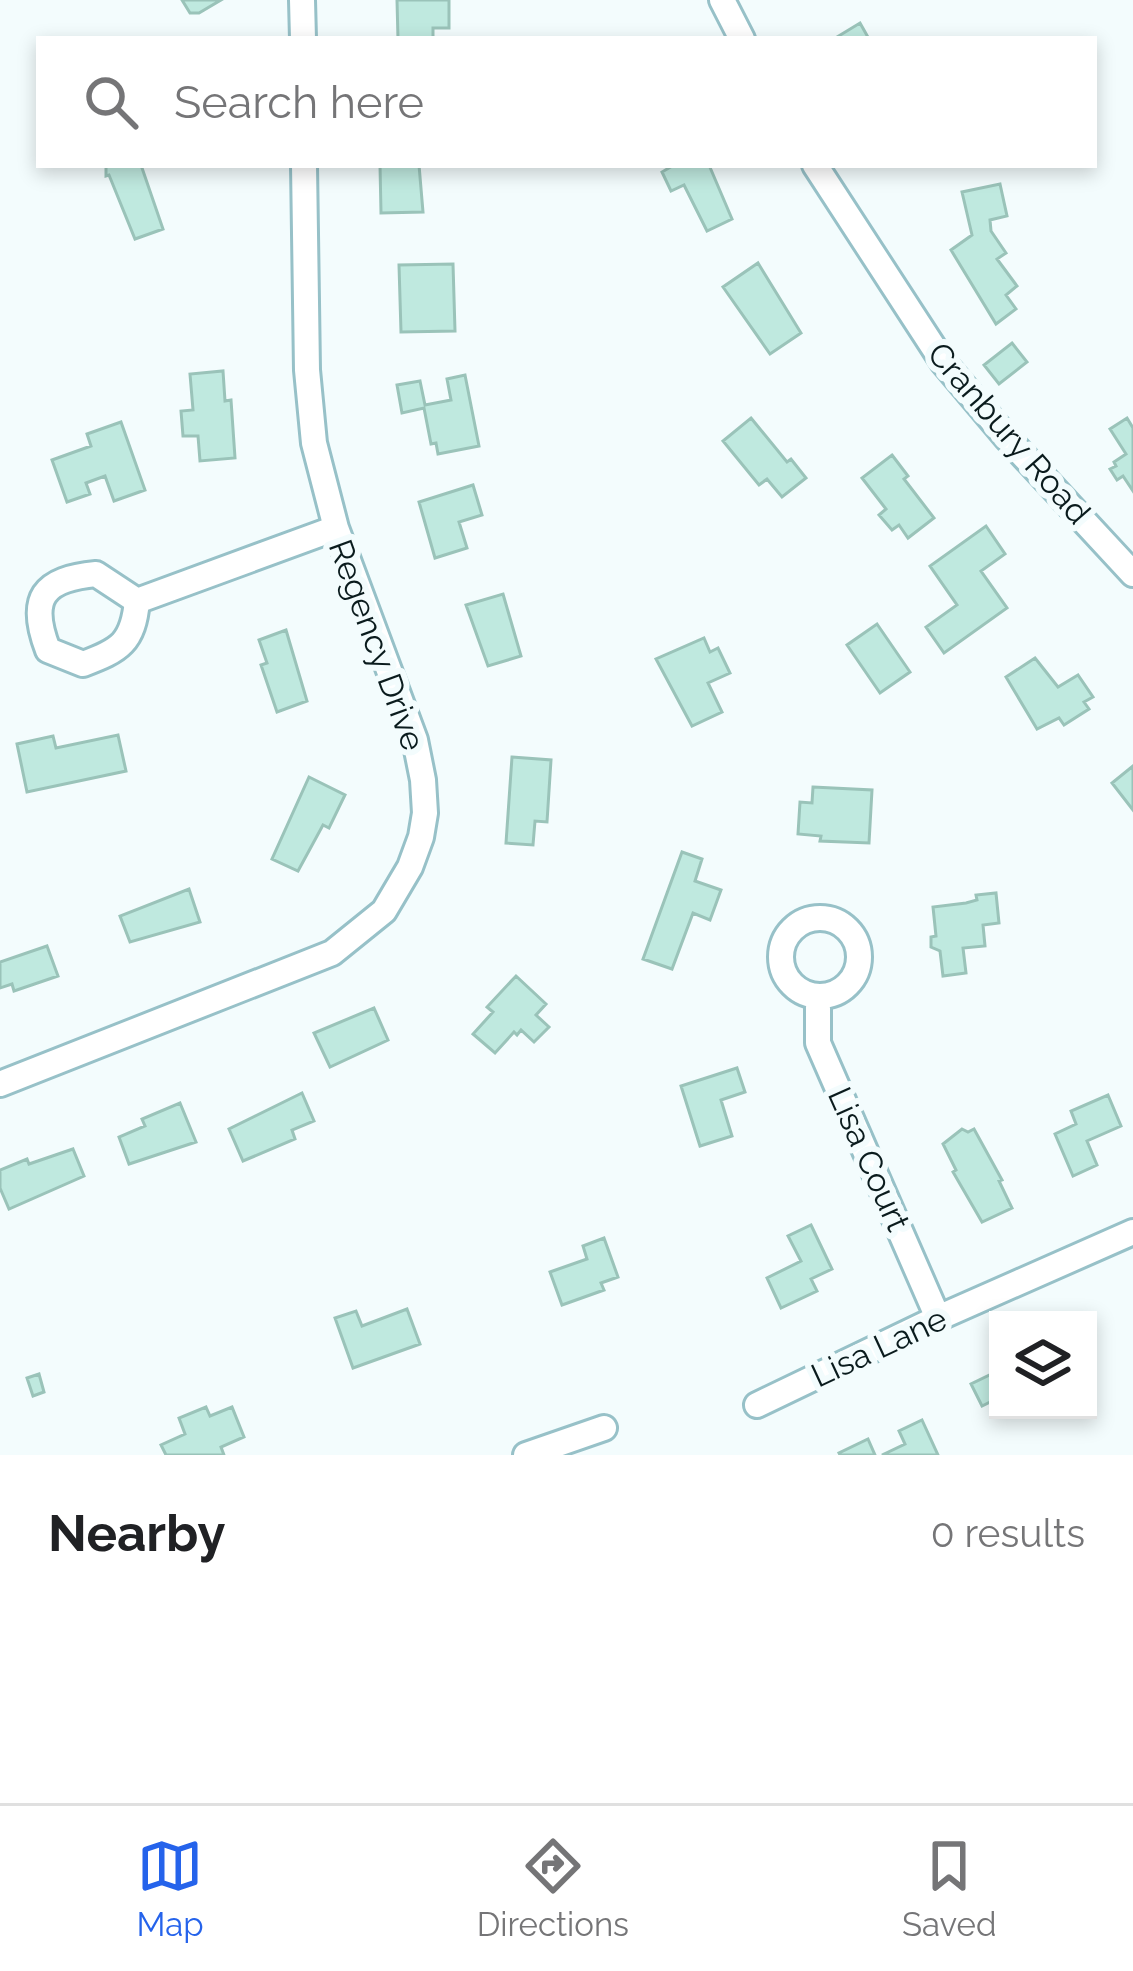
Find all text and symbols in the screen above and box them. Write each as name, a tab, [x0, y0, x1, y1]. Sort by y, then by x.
search box	[36, 36, 1097, 168]
icon: search	[78, 69, 144, 135]
text: Search here	[174, 76, 424, 129]
street label: Cranbury Road	[920, 334, 1098, 532]
street label: Regency Drive	[321, 534, 433, 756]
street label: Lisa Court	[820, 1081, 918, 1237]
street label: Lisa Lane	[805, 1299, 953, 1395]
map controls	[989, 1311, 1097, 1419]
button: layers	[989, 1311, 1097, 1419]
text: Nearby	[48, 1503, 225, 1563]
text: 0 results	[931, 1510, 1085, 1556]
tab: Map	[137, 1833, 204, 1944]
tab: Directions	[477, 1833, 629, 1944]
tab: Saved	[902, 1833, 996, 1944]

